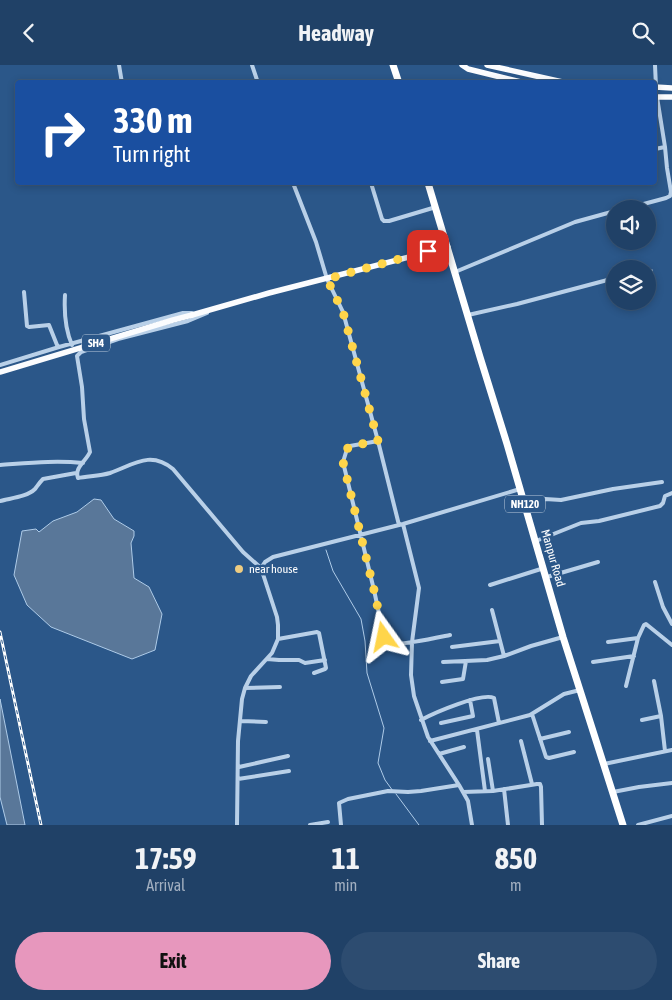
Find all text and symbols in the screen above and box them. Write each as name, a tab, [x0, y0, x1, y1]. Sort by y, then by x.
icon: back	[15, 19, 43, 47]
icon: search	[629, 19, 657, 47]
text: Headway	[298, 20, 374, 46]
icon: right	[30, 100, 95, 165]
text: 330 m	[113, 100, 192, 140]
text: Turn right	[113, 141, 190, 167]
map controls	[606, 200, 656, 310]
button: sound	[606, 200, 656, 250]
pin	[407, 230, 449, 272]
icon: arrive	[414, 237, 442, 265]
button: layers	[606, 260, 656, 310]
road number: SH4	[82, 335, 110, 351]
road number: NH120	[505, 495, 545, 513]
street label: Manpur Road	[538, 528, 568, 588]
place label: near house	[249, 562, 298, 576]
marker: near house	[233, 563, 245, 575]
position arrow	[357, 610, 409, 662]
text: 17:59	[135, 841, 197, 875]
text: 11	[332, 841, 360, 875]
text: 850	[495, 841, 537, 875]
text: Arrival	[146, 876, 185, 894]
text: min	[334, 876, 357, 894]
text: m	[510, 876, 522, 894]
button: Exit	[15, 932, 331, 990]
button: Share	[341, 932, 657, 990]

